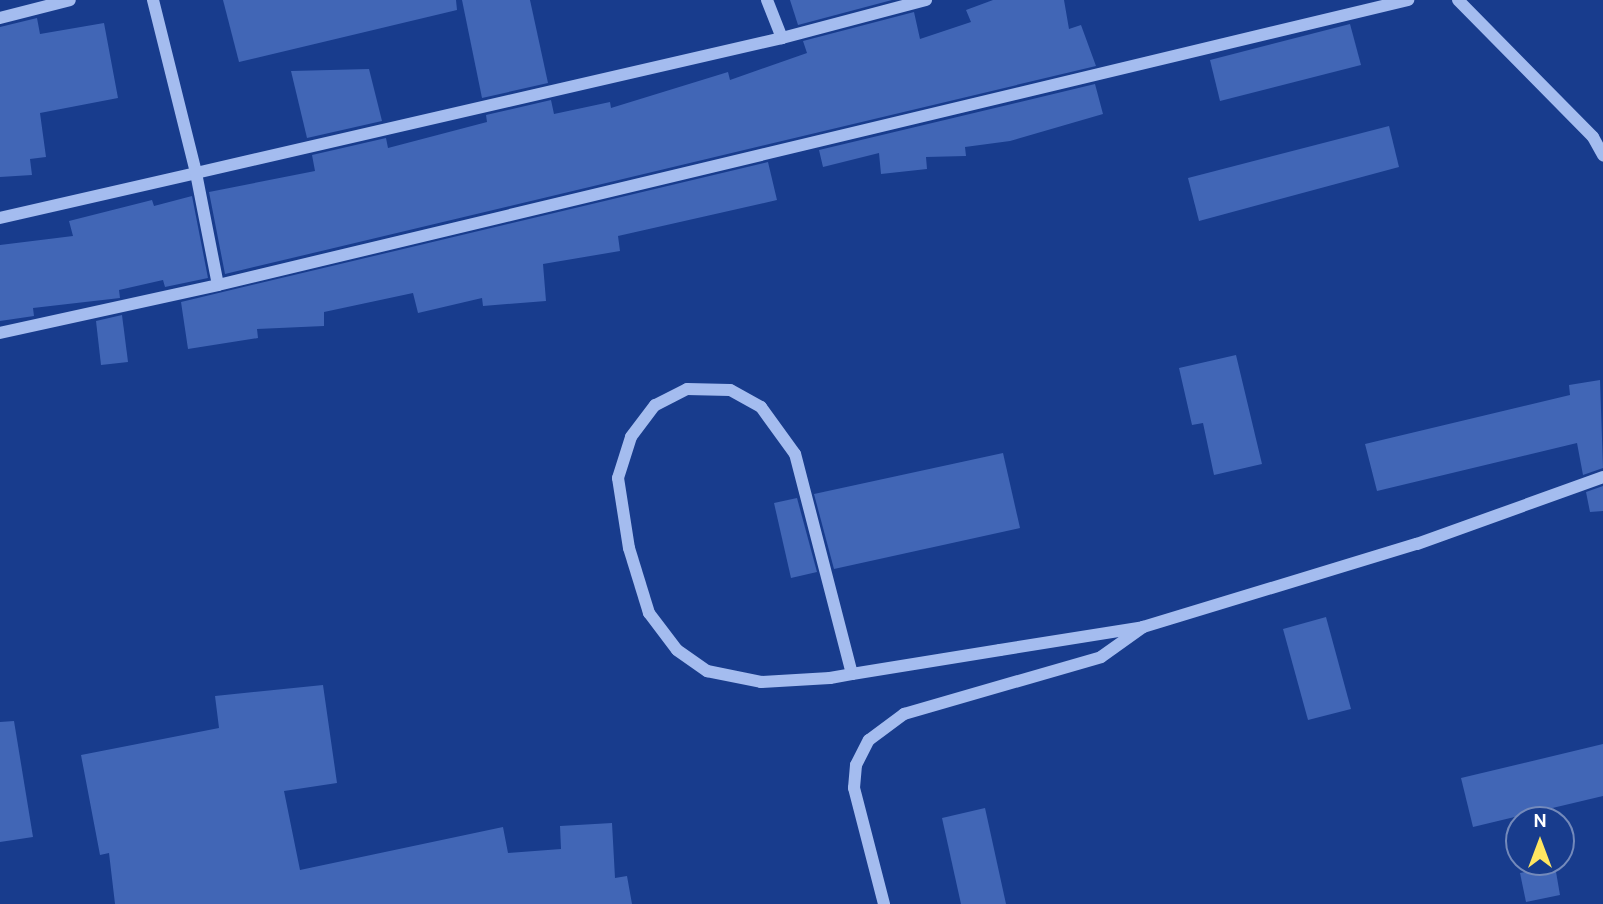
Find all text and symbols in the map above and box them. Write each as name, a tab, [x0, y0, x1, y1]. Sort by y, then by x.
north arrow	[1505, 806, 1575, 876]
text: N	[1533, 810, 1547, 834]

